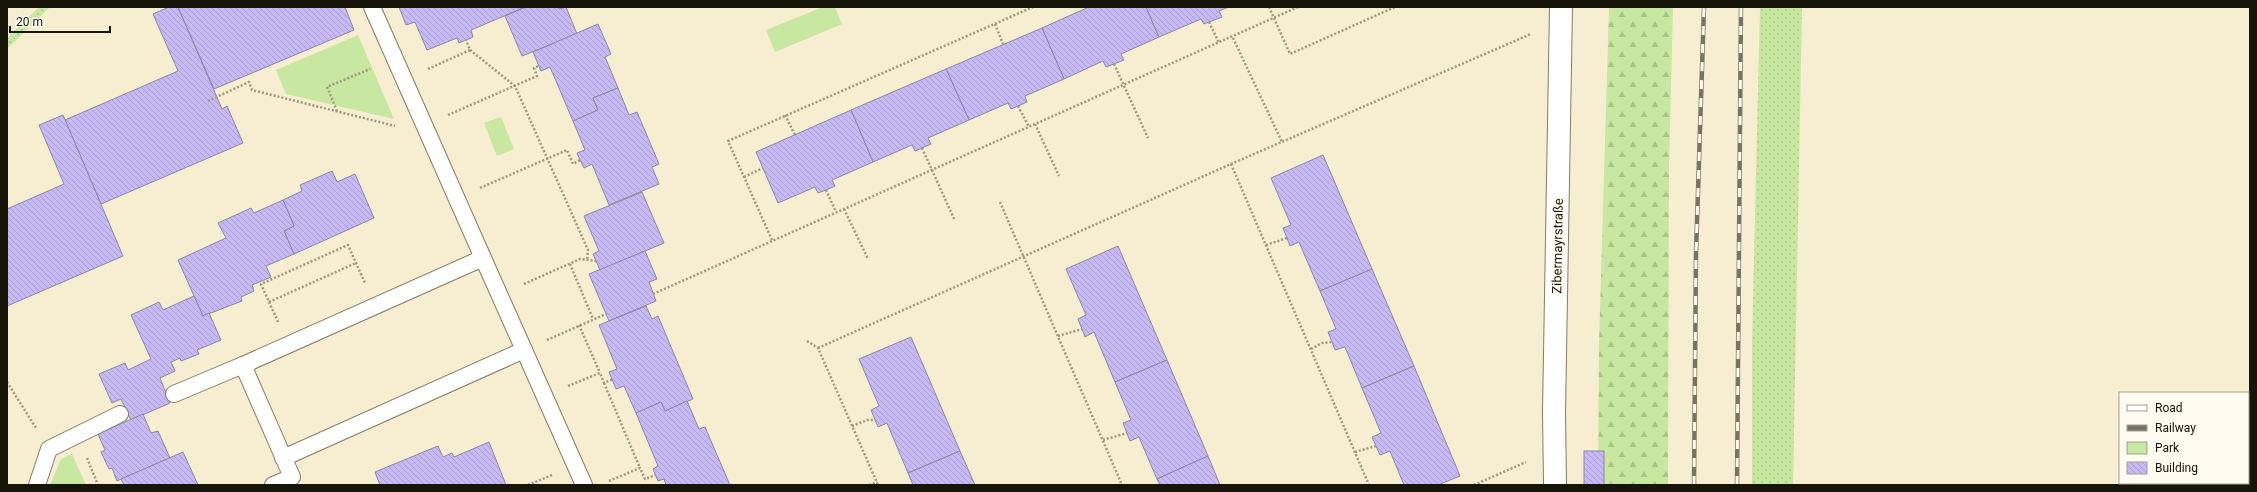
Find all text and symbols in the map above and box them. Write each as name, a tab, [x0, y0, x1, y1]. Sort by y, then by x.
scale bar	[10, 8, 110, 34]
text: 20 m	[16, 15, 43, 29]
street label: Zibermayrstraße	[1549, 198, 1566, 294]
legend	[2119, 392, 2249, 484]
text: Road	[2155, 401, 2183, 415]
text: Railway	[2155, 421, 2196, 435]
text: Park	[2155, 441, 2180, 455]
text: Building	[2155, 461, 2198, 475]

